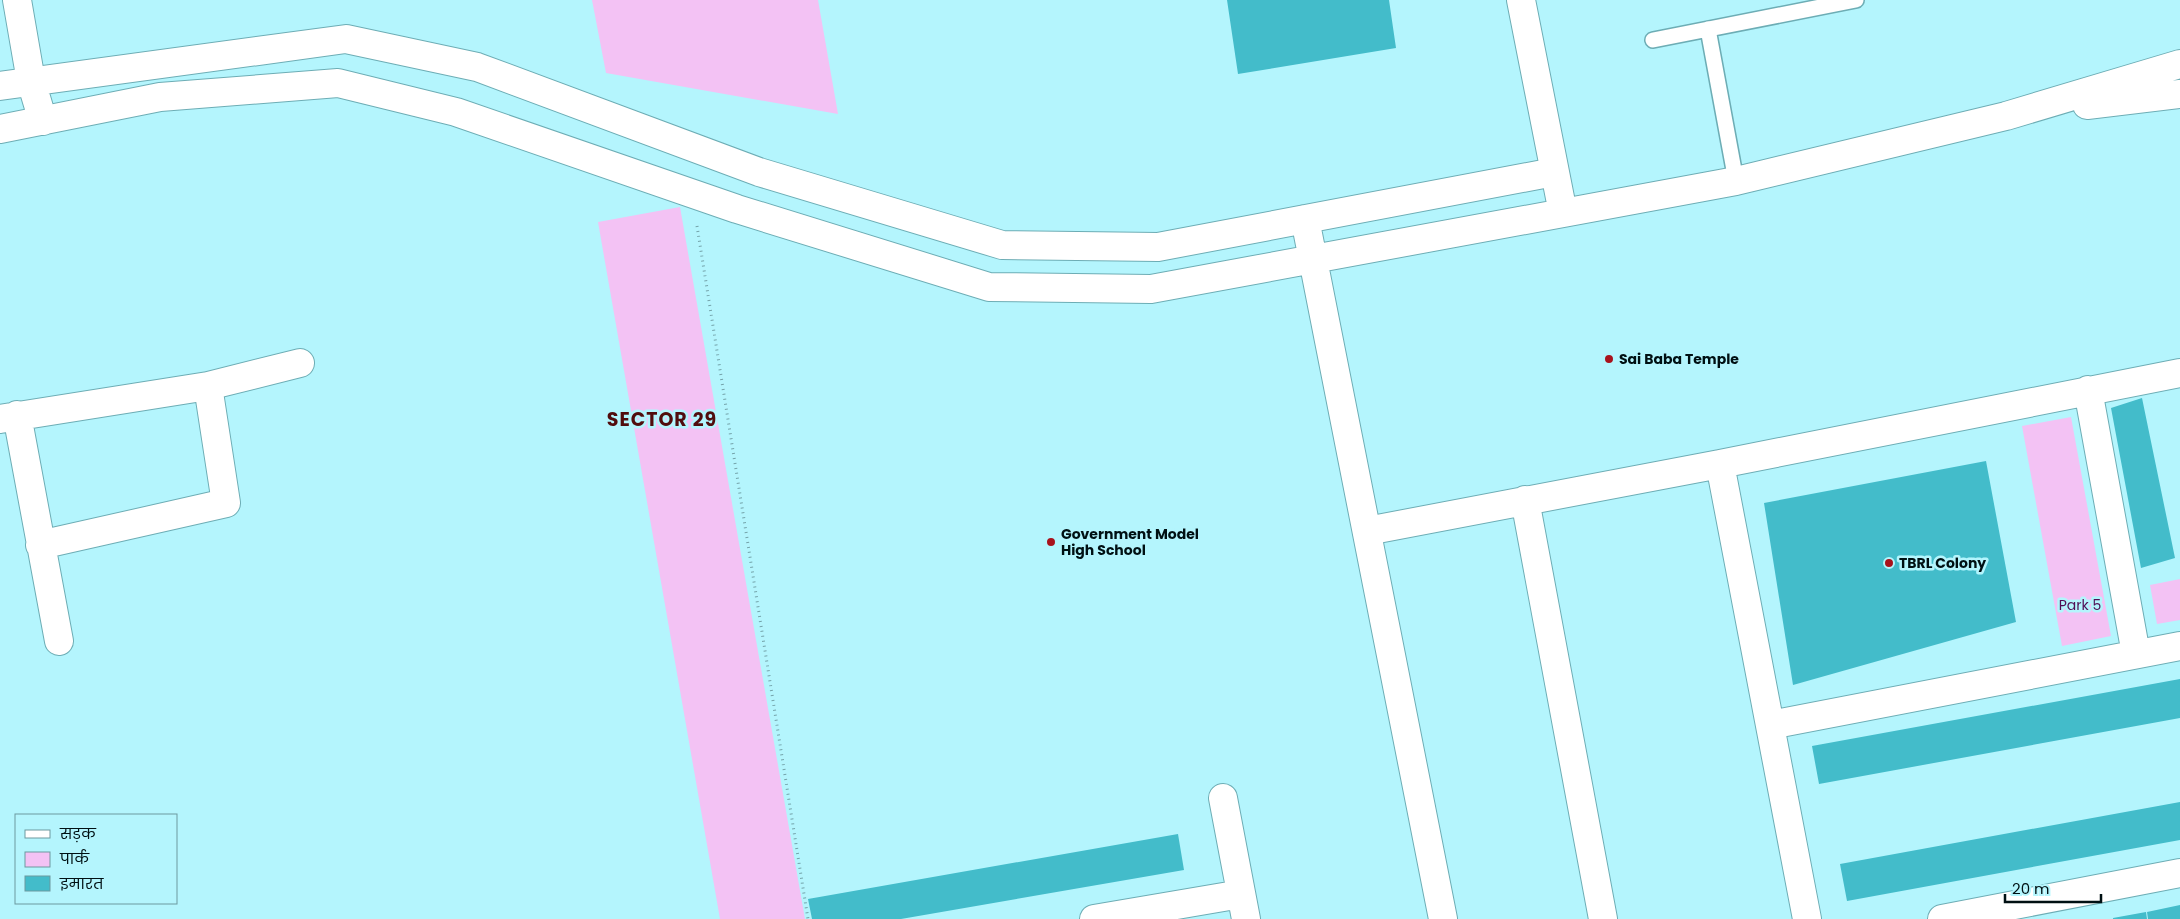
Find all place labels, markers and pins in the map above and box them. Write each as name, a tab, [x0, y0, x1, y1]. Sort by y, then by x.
place label: Sai Baba Temple	[1619, 349, 1739, 369]
marker: Sai Baba Temple	[1603, 353, 1615, 365]
place label: Government Model High School	[1061, 524, 1199, 560]
marker: Government Model High School	[1045, 536, 1057, 548]
place label: TBRL Colony	[1899, 553, 1986, 573]
marker: TBRL Colony	[1883, 557, 1895, 569]

